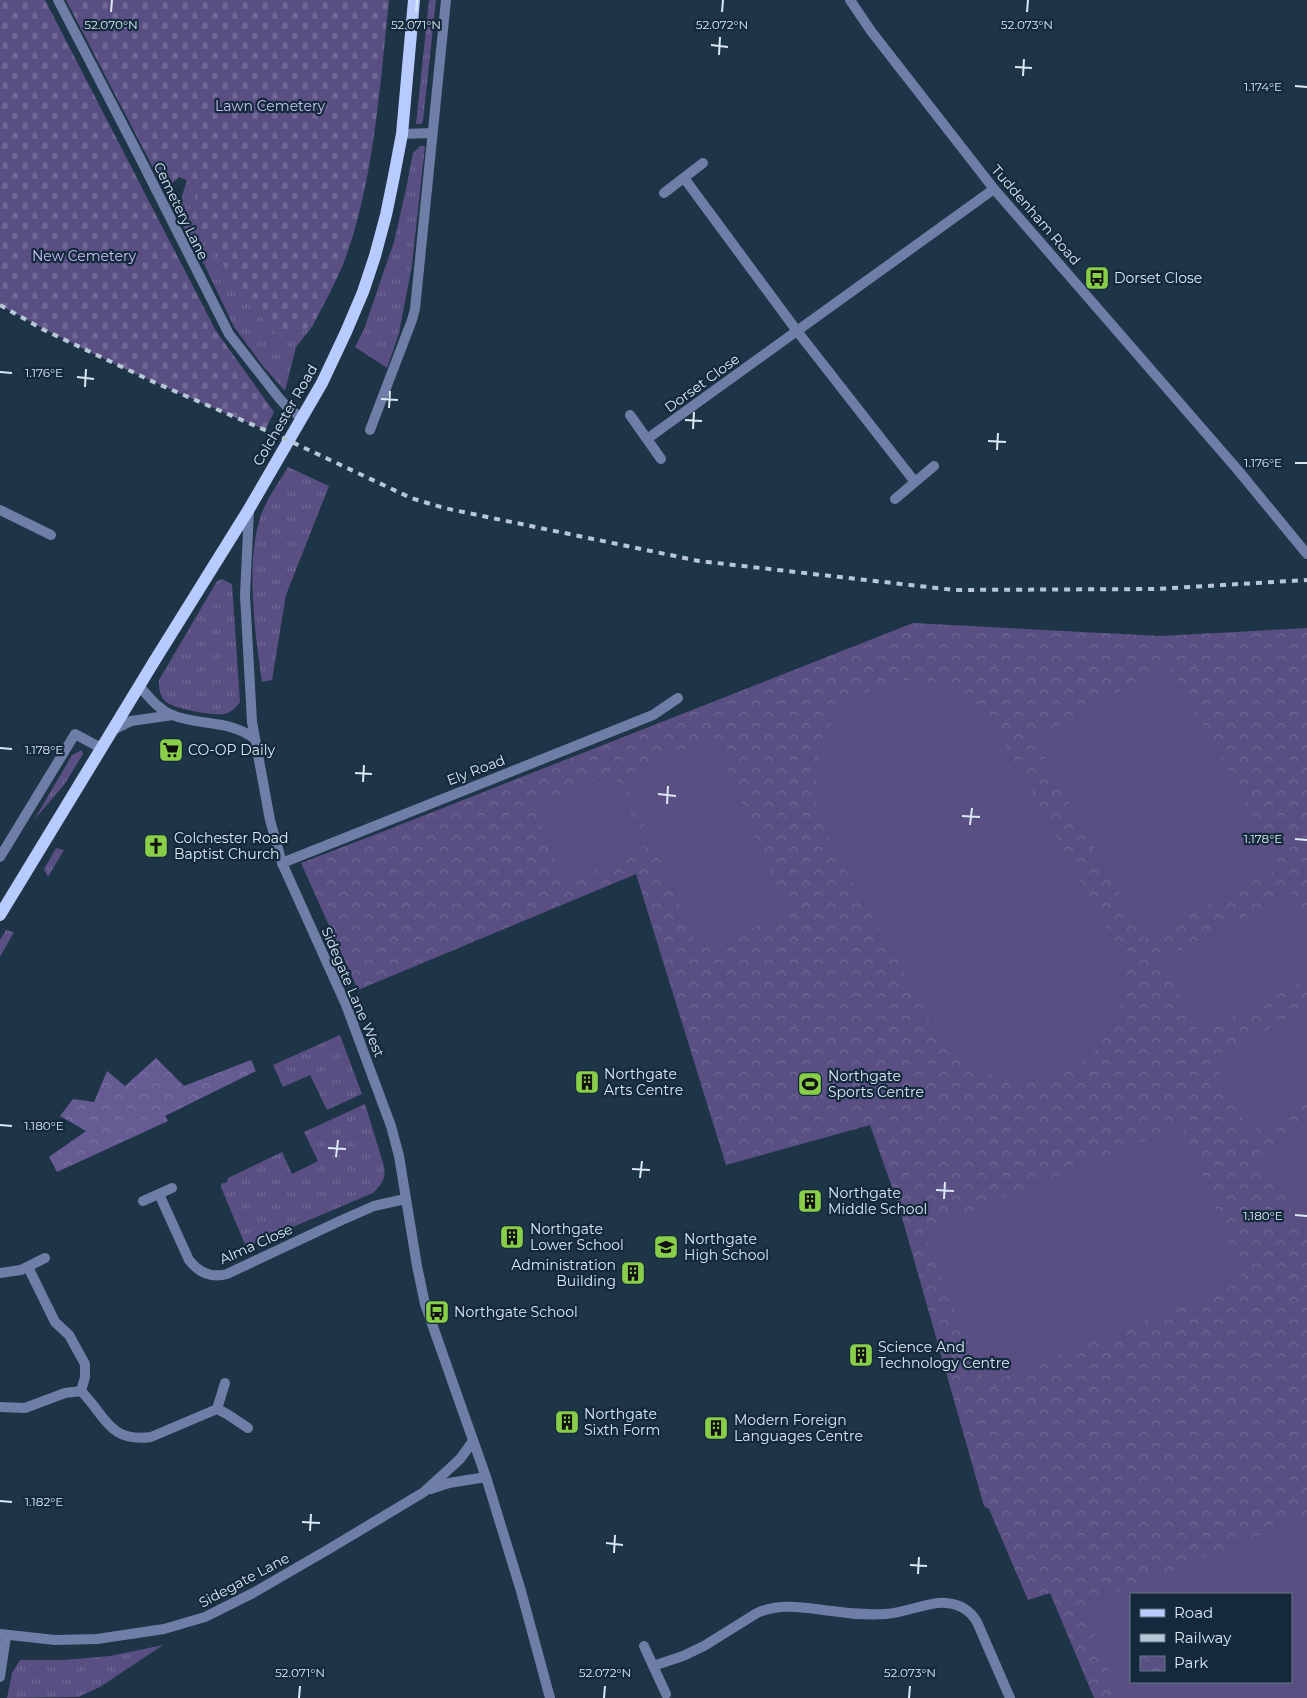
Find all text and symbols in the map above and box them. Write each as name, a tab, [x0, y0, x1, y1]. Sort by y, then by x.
text: 52.070°N	[84, 17, 138, 32]
text: 52.071°N	[391, 17, 441, 32]
text: 52.072°N	[696, 17, 748, 32]
text: 52.073°N	[1001, 17, 1053, 32]
text: 1.174°E	[1244, 79, 1282, 94]
park label: Lawn Cemetery	[215, 97, 325, 115]
street label: Cemetery Lane	[150, 159, 212, 263]
street label: Tuddenham Road	[988, 161, 1084, 269]
park label: New Cemetery	[32, 247, 136, 265]
bus stop icon: Dorset Close	[1084, 265, 1110, 291]
place label: Dorset Close	[1114, 269, 1202, 287]
street label: Dorset Close	[661, 350, 743, 416]
street label: Colchester Road	[249, 361, 321, 469]
text: 1.176°E	[25, 365, 63, 380]
text: 1.176°E	[1244, 455, 1282, 470]
supermarket icon: CO-OP Daily	[158, 737, 184, 763]
place label: CO-OP Daily	[188, 741, 276, 759]
text: 1.178°E	[25, 742, 63, 757]
street label: Ely Road	[444, 751, 508, 789]
place label: Colchester Road Baptist Church	[174, 829, 288, 863]
text: 1.178°E	[1244, 831, 1282, 846]
church icon: Colchester Road Baptist Church	[143, 833, 169, 859]
street label: Sidegate Lane West	[317, 924, 389, 1060]
place label: Northgate Arts Centre	[604, 1065, 683, 1099]
place label: Northgate Sports Centre	[828, 1067, 924, 1101]
building icon: Northgate Arts Centre	[574, 1069, 600, 1095]
sports icon: Northgate Sports Centre	[797, 1071, 823, 1097]
text: 1.180°E	[24, 1118, 64, 1133]
place label: Northgate Middle School	[828, 1184, 927, 1218]
building icon: Northgate Middle School	[797, 1188, 823, 1214]
text: 1.180°E	[1243, 1208, 1283, 1223]
street label: Alma Close	[217, 1220, 295, 1268]
place label: Northgate Lower School	[530, 1220, 624, 1254]
building icon: Northgate Lower School	[499, 1224, 525, 1250]
place label: Northgate High School	[684, 1230, 769, 1264]
school or university icon: Northgate High School	[653, 1234, 679, 1260]
place label: Administration Building	[511, 1256, 616, 1290]
building icon: Administration Building	[620, 1260, 646, 1286]
bus stop icon: Northgate School	[424, 1299, 450, 1325]
place label: Northgate School	[454, 1303, 578, 1321]
place label: Science And Technology Centre	[878, 1338, 1010, 1372]
building icon: Science And Technology Centre	[848, 1342, 874, 1368]
place label: Northgate Sixth Form	[584, 1405, 660, 1439]
building icon: Northgate Sixth Form	[554, 1409, 580, 1435]
place label: Modern Foreign Languages Centre	[734, 1411, 863, 1445]
building icon: Modern Foreign Languages Centre	[703, 1415, 729, 1441]
text: 1.182°E	[25, 1494, 63, 1509]
street label: Sidegate Lane	[196, 1549, 292, 1611]
legend	[1130, 1593, 1292, 1683]
text: Road	[1174, 1603, 1213, 1622]
text: Railway	[1174, 1628, 1232, 1647]
text: Park	[1174, 1653, 1208, 1672]
text: 52.071°N	[275, 1665, 325, 1680]
text: 52.072°N	[579, 1665, 631, 1680]
text: 52.073°N	[884, 1665, 936, 1680]

